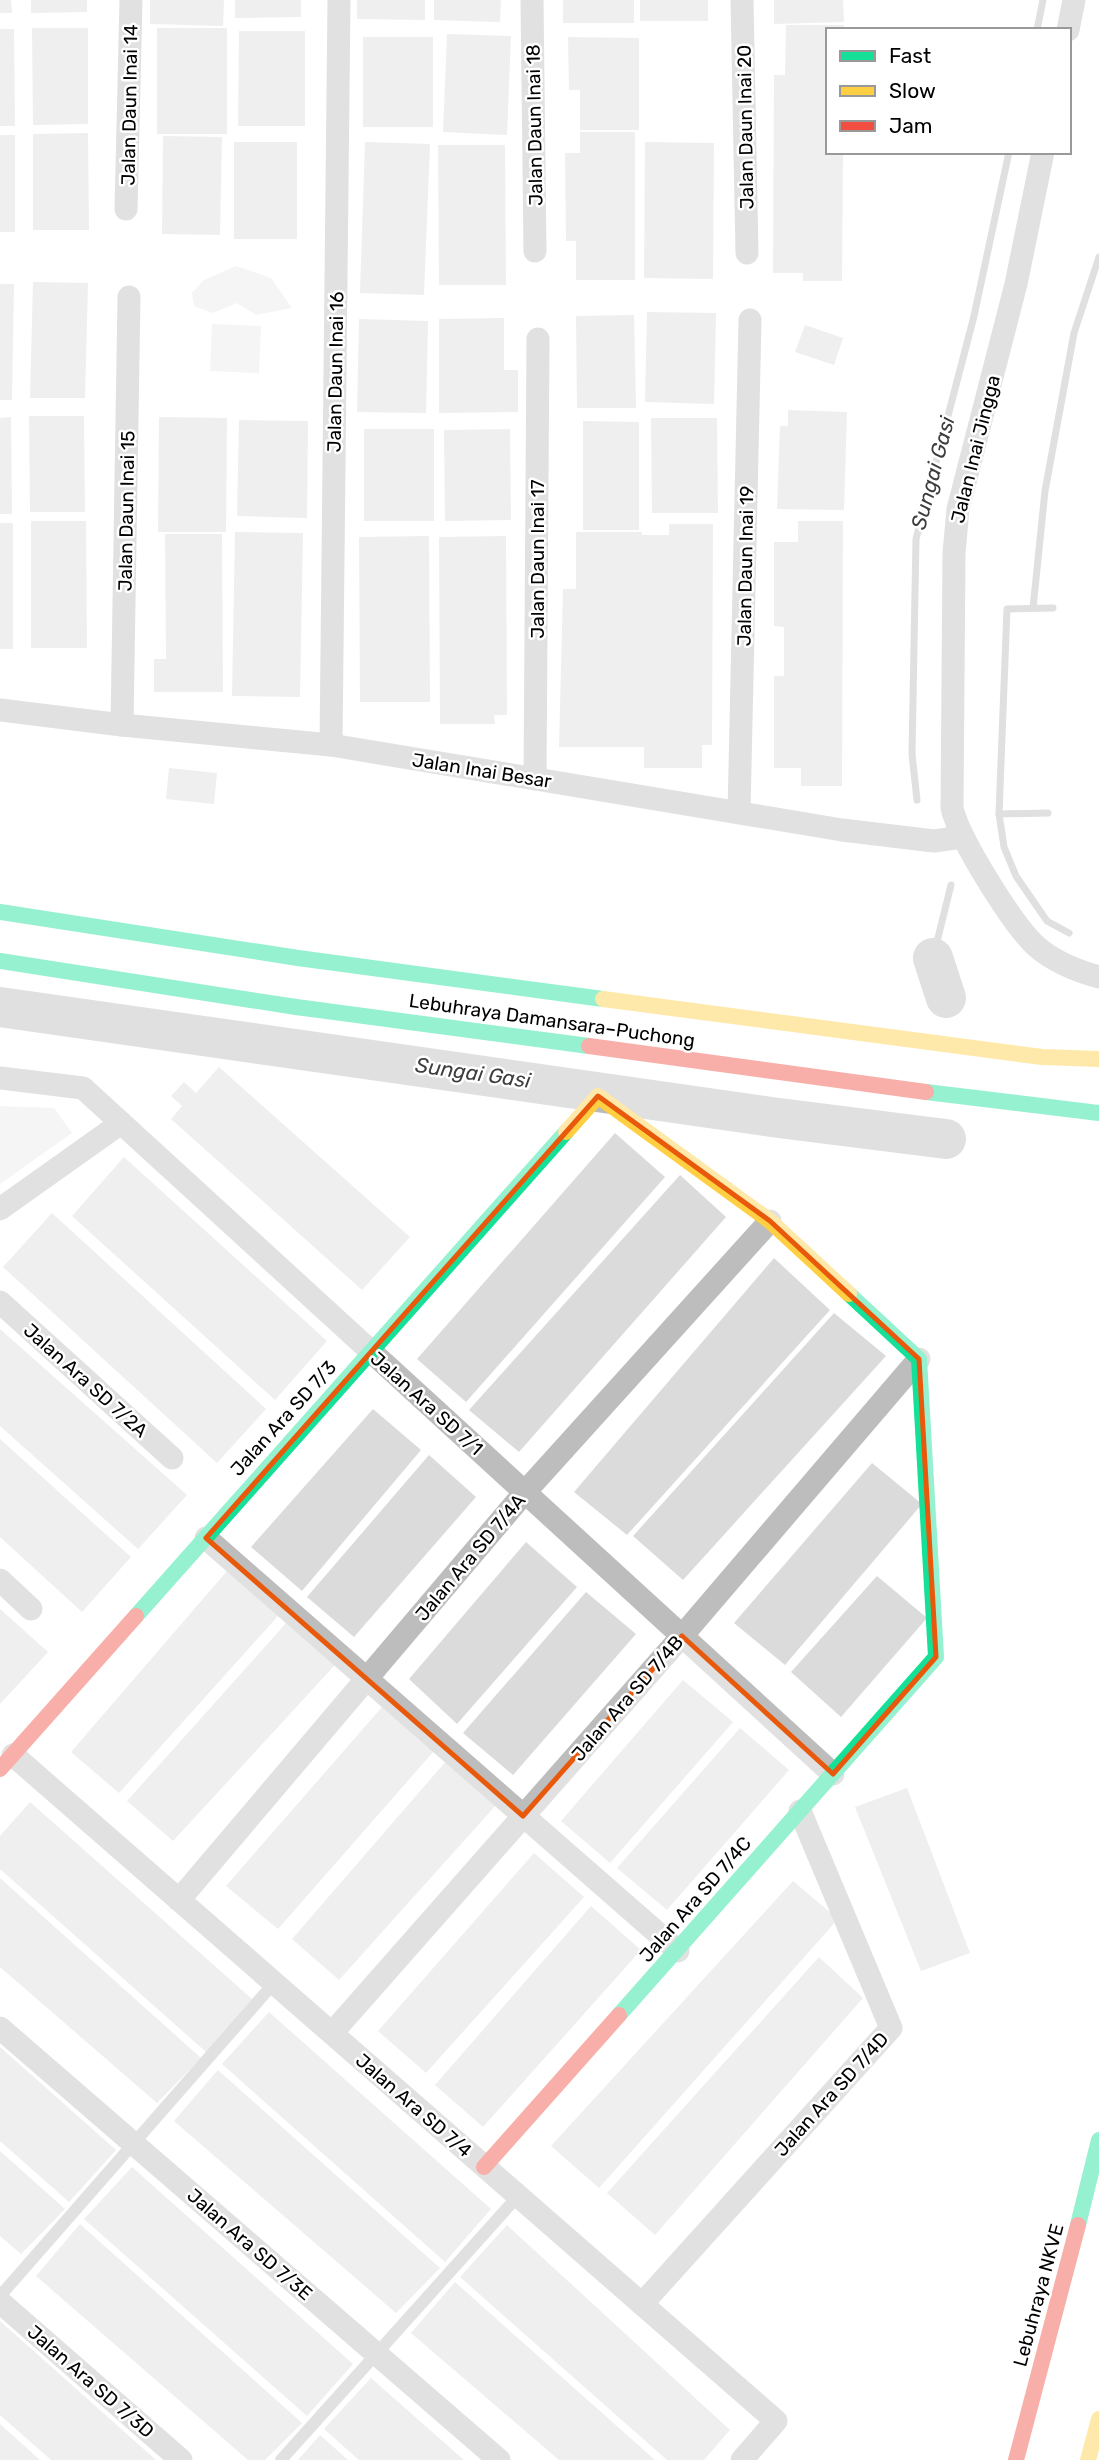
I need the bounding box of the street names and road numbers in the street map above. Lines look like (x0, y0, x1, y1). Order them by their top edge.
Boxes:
street label: Jalan Daun Inai 14 (117, 24, 142, 186)
street label: Jalan Daun Inai 18 (522, 44, 547, 206)
street label: Jalan Daun Inai 20 (733, 45, 758, 209)
street label: Jalan Daun Inai 16 (323, 291, 348, 453)
street label: Jalan Inai Jingga (946, 373, 1005, 525)
street label: Jalan Daun Inai 15 (114, 430, 139, 592)
street label: Jalan Daun Inai 17 (526, 479, 549, 639)
street label: Jalan Daun Inai 19 (733, 485, 758, 647)
street label: Jalan Inai Besar (411, 748, 554, 793)
street label: Lebuhraya Damansara–Puchong (407, 989, 696, 1052)
street label: Jalan Ara SD 7/2A (19, 1319, 153, 1442)
street label: Jalan Ara SD 7/1 (366, 1347, 488, 1460)
street label: Jalan Ara SD 7/3 (226, 1356, 341, 1481)
street label: Jalan Ara SD 7/4A (411, 1489, 530, 1626)
street label: Jalan Ara SD 7/4B (567, 1631, 688, 1766)
street label: Jalan Ara SD 7/4C (635, 1832, 756, 1967)
street label: Jalan Ara SD 7/4D (770, 2027, 893, 2161)
street label: Jalan Ara SD 7/4 (351, 2049, 477, 2162)
street label: Jalan Ara SD 7/3E (182, 2184, 317, 2305)
street label: Lebuhraya NKVE (1008, 2221, 1069, 2369)
street label: Jalan Ara SD 7/3D (23, 2320, 159, 2443)

